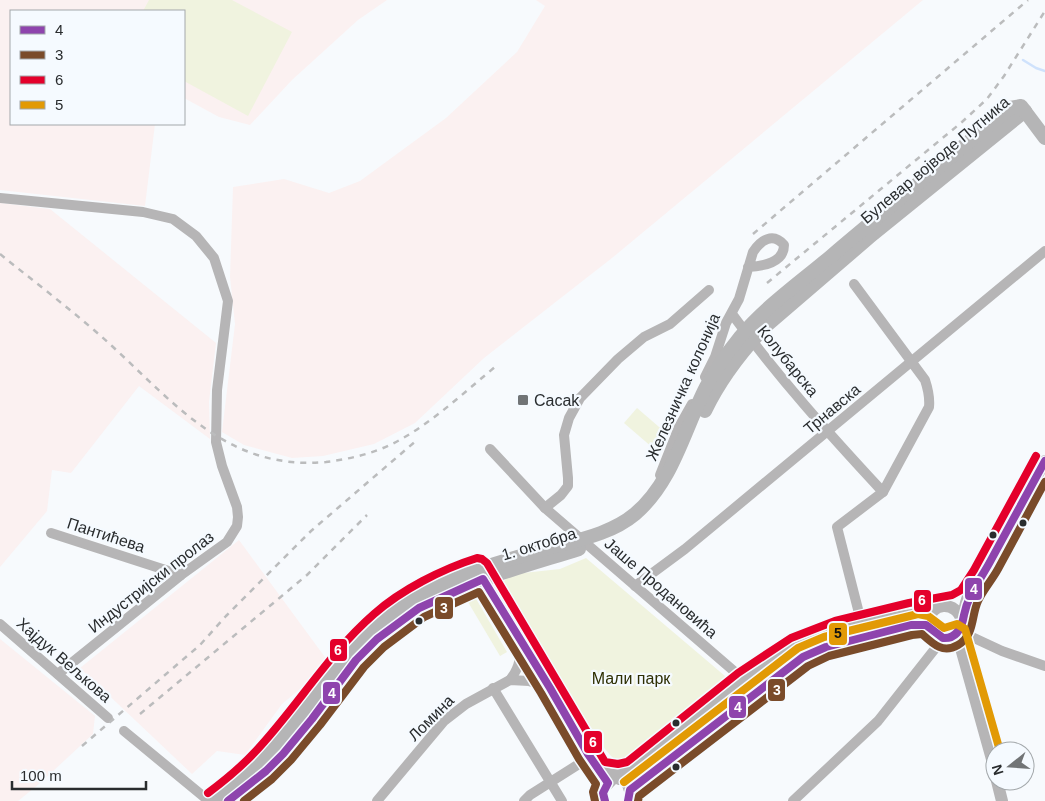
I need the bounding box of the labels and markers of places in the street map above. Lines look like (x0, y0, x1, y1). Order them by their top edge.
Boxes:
place label: Cacak (534, 392, 580, 409)
marker: Cacak (516, 393, 530, 407)
unlabelled marker (1018, 518, 1028, 528)
unlabelled marker (988, 530, 998, 540)
unlabelled marker (414, 616, 424, 626)
unlabelled marker (671, 718, 681, 728)
unlabelled marker (671, 762, 681, 772)

